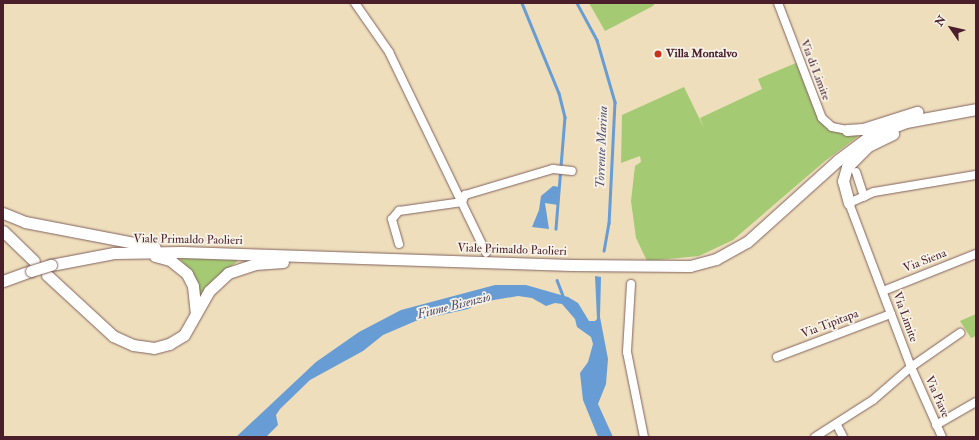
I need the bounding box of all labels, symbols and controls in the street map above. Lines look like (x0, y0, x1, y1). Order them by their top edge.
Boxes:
north arrow (931, 8, 971, 48)
text: N (932, 13, 949, 29)
street label: Via di Limite (797, 38, 833, 102)
place label: Villa Montalvo (666, 47, 737, 61)
marker: Villa Montalvo (653, 49, 663, 59)
water label: Torrente Marina (593, 106, 611, 188)
street label: Viale Primaldo Paolieri (133, 232, 243, 248)
street label: Viale Primaldo Paolieri (457, 241, 567, 259)
street label: Via Siena (901, 246, 949, 276)
water label: Fiume Bisenzio (416, 289, 492, 323)
street label: Via Limite (889, 290, 921, 344)
street label: Via Tipitapa (799, 307, 861, 341)
street label: Via Piave (921, 374, 953, 420)

